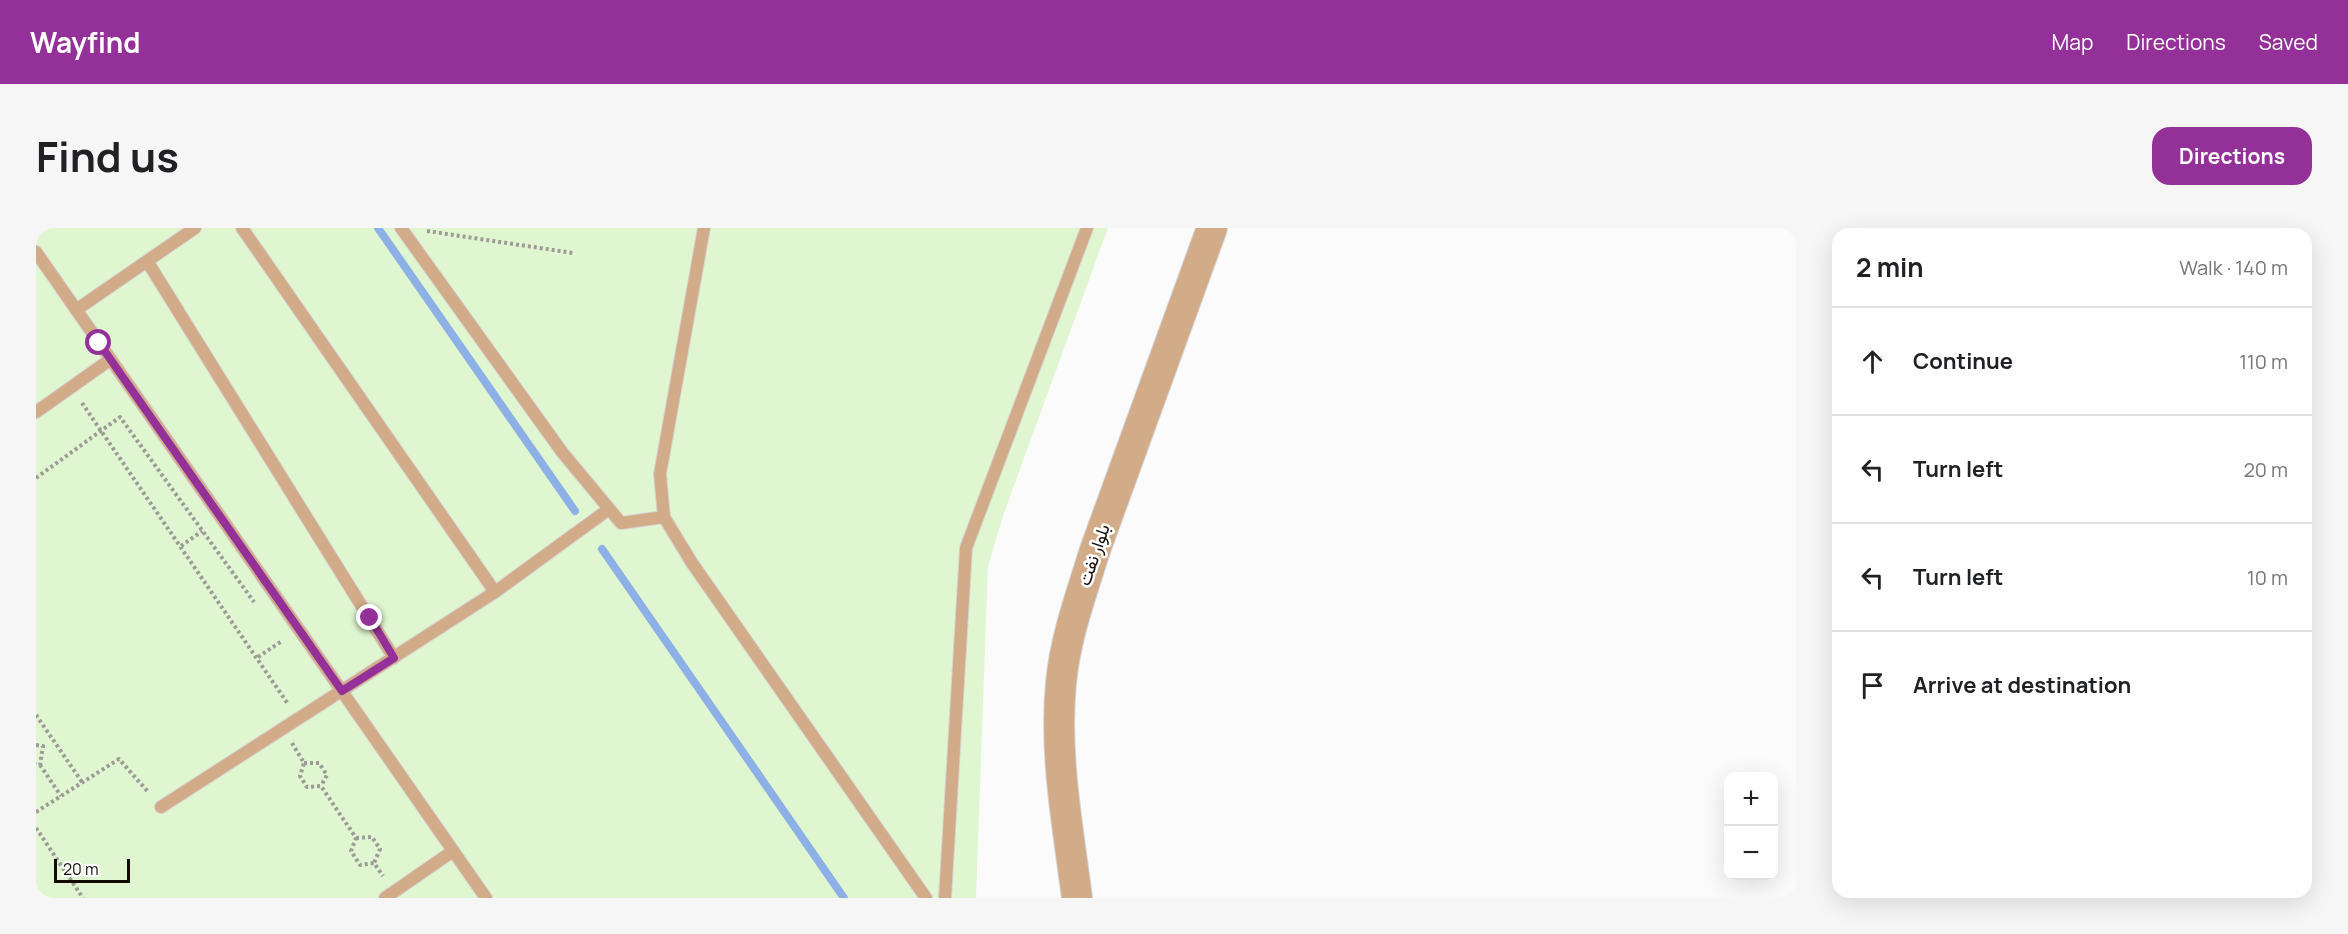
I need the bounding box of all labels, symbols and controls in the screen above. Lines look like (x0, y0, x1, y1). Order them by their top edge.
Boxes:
text: Wayfind (30, 23, 140, 61)
text: Map (2052, 28, 2093, 56)
text: Directions (2126, 28, 2226, 56)
text: Saved (2259, 28, 2318, 56)
text: Find us (36, 127, 179, 185)
button: Directions (2152, 127, 2312, 185)
text: 2 min (1856, 249, 1924, 285)
text: Walk · 140 m (2179, 254, 2288, 281)
route start (85, 329, 111, 355)
icon: ahead (1856, 345, 1889, 378)
text: Continue (1913, 346, 2013, 376)
text: 110 m (2239, 348, 2288, 375)
icon: left (1856, 453, 1889, 486)
text: Turn left (1913, 454, 2003, 484)
text: 20 m (2243, 456, 2288, 483)
street label: بلوار نفت (1071, 521, 1115, 589)
icon: left (1856, 561, 1889, 594)
text: Turn left (1913, 562, 2003, 592)
text: 10 m (2247, 564, 2288, 591)
route end (356, 604, 382, 630)
icon: arrive (1856, 669, 1889, 702)
text: Arrive at destination (1913, 670, 2131, 700)
map controls (1724, 772, 1778, 880)
button: + (1724, 772, 1778, 826)
button: − (1724, 826, 1778, 880)
scale bar (54, 856, 130, 884)
text: 20 m (63, 858, 99, 880)

